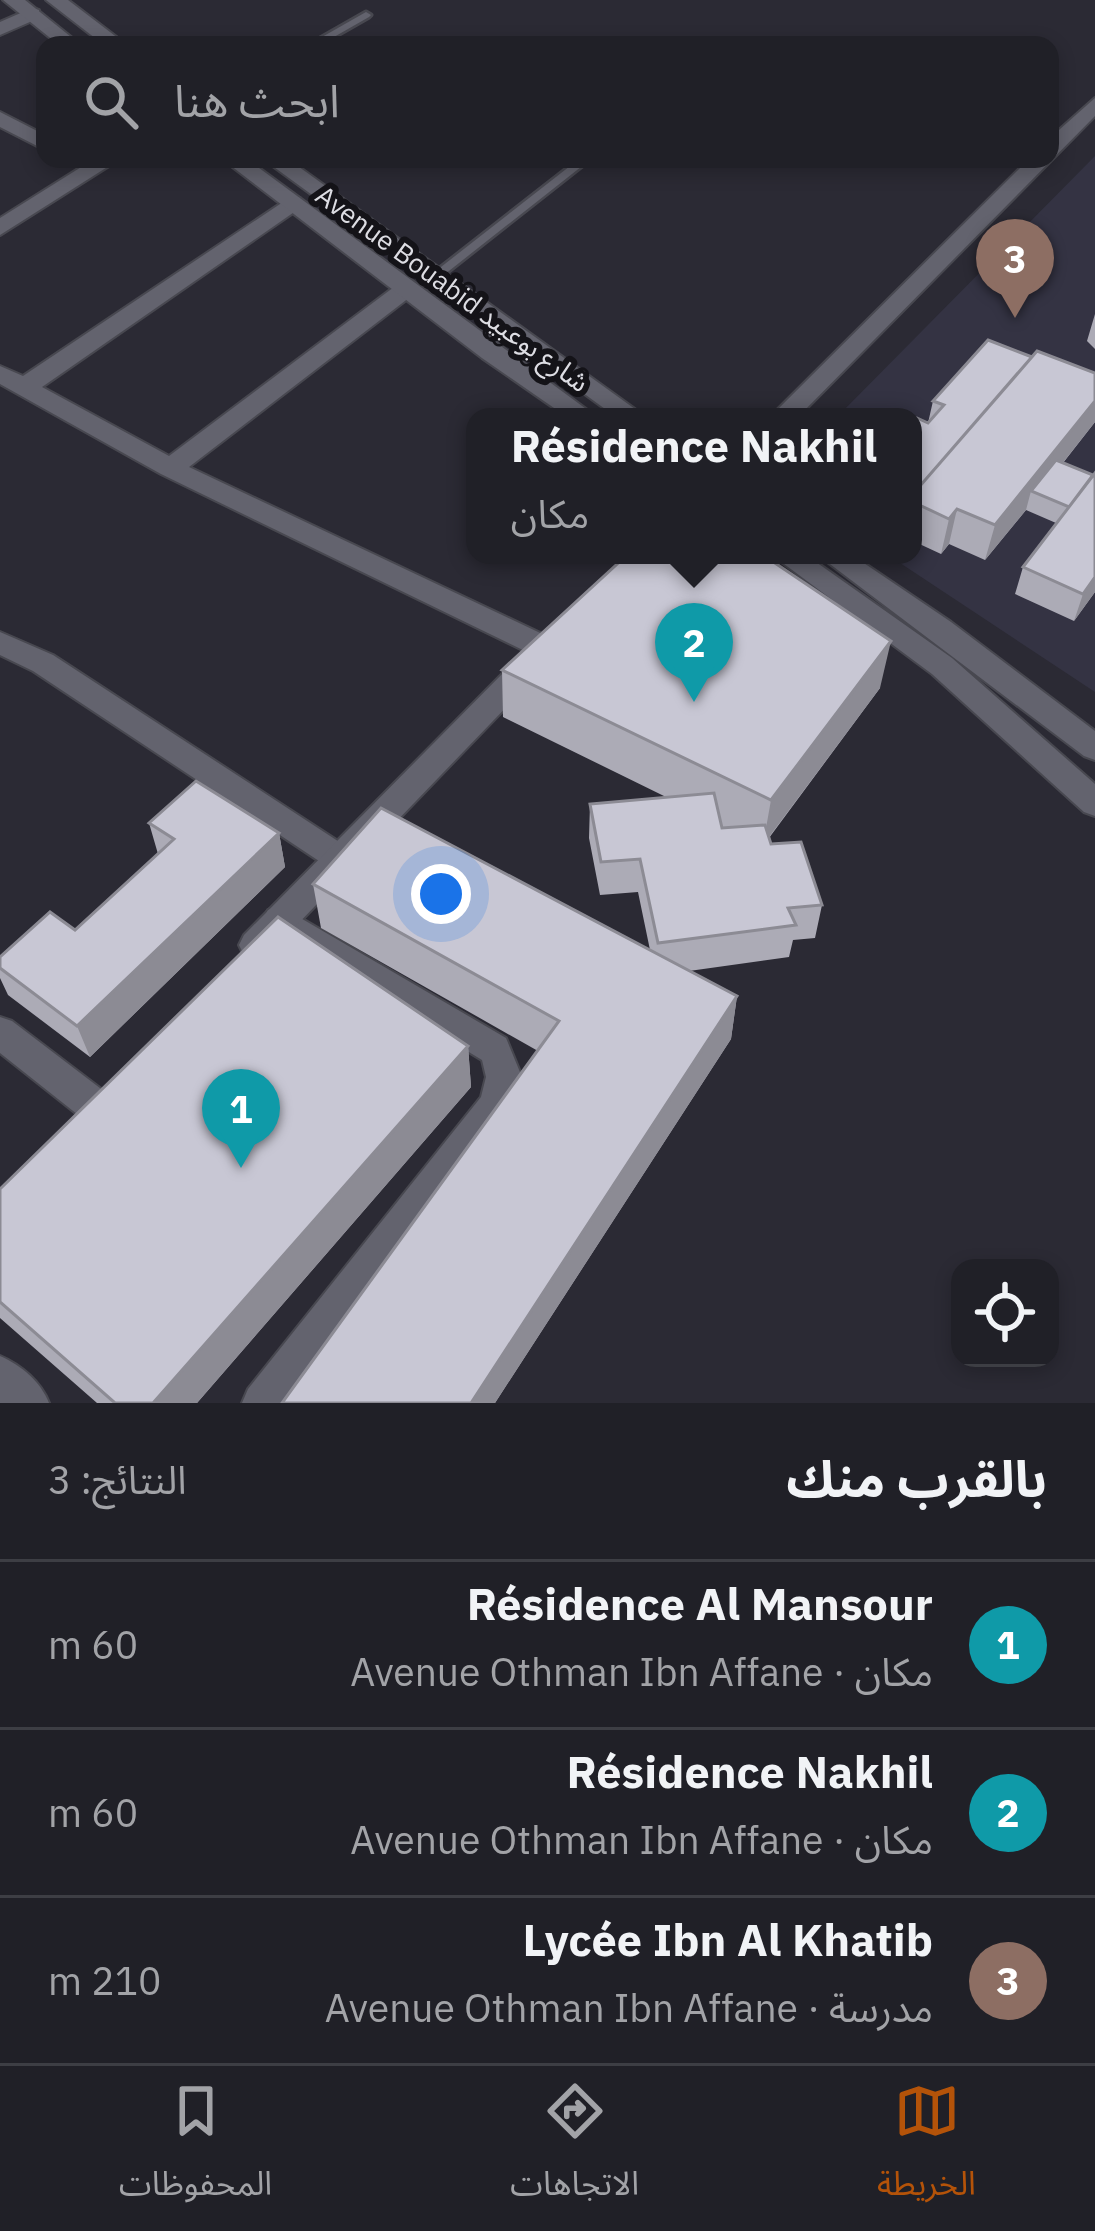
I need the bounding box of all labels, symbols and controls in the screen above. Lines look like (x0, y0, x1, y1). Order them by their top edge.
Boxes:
search box (36, 36, 1059, 168)
icon: search (78, 69, 144, 135)
text: ابحث هنا (174, 71, 340, 129)
street label: Avenue Bouabid شارع بوعبيد (307, 177, 597, 402)
pin: 3 (976, 219, 1054, 318)
popup (466, 408, 922, 564)
text: Résidence Nakhil (511, 416, 877, 474)
text: مكان (511, 488, 589, 539)
pin: 2 (655, 603, 733, 702)
your location (411, 864, 471, 924)
pin: 1 (202, 1069, 280, 1168)
map controls (951, 1259, 1059, 1367)
button: locate (951, 1259, 1059, 1367)
text: بالقرب منك (786, 1445, 1047, 1511)
text: النتائج: 3 (48, 1454, 187, 1505)
text: Résidence Al Mansour (467, 1574, 933, 1632)
text: 60 m (48, 1619, 138, 1670)
text: 1 (996, 1619, 1020, 1670)
text: مكان · Avenue Othman Ibn Affane (350, 1646, 933, 1697)
text: Résidence Nakhil (567, 1742, 933, 1800)
text: 60 m (48, 1787, 138, 1838)
text: 2 (996, 1787, 1020, 1838)
text: مكان · Avenue Othman Ibn Affane (350, 1814, 933, 1865)
text: Lycée Ibn Al Khatib (523, 1910, 933, 1968)
text: 210 m (48, 1955, 161, 2006)
text: 3 (996, 1955, 1020, 2006)
text: مدرسة · Avenue Othman Ibn Affane (325, 1982, 933, 2033)
tab: المحفوظات (119, 2078, 272, 2219)
tab: الاتجاهات (510, 2078, 639, 2219)
tab: الخريطة (877, 2078, 976, 2219)

